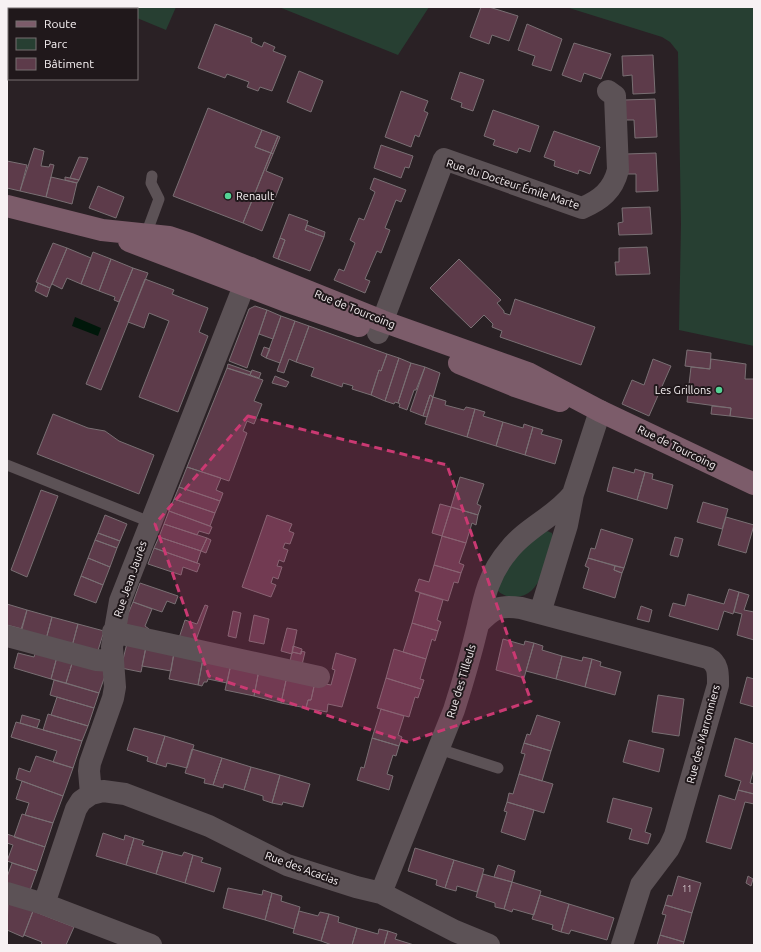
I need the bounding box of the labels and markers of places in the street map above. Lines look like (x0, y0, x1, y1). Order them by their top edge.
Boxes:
place label: Renault (236, 190, 275, 202)
marker: Renault (223, 191, 233, 201)
place label: Les Grillons (655, 384, 711, 396)
marker: Les Grillons (714, 385, 724, 395)

